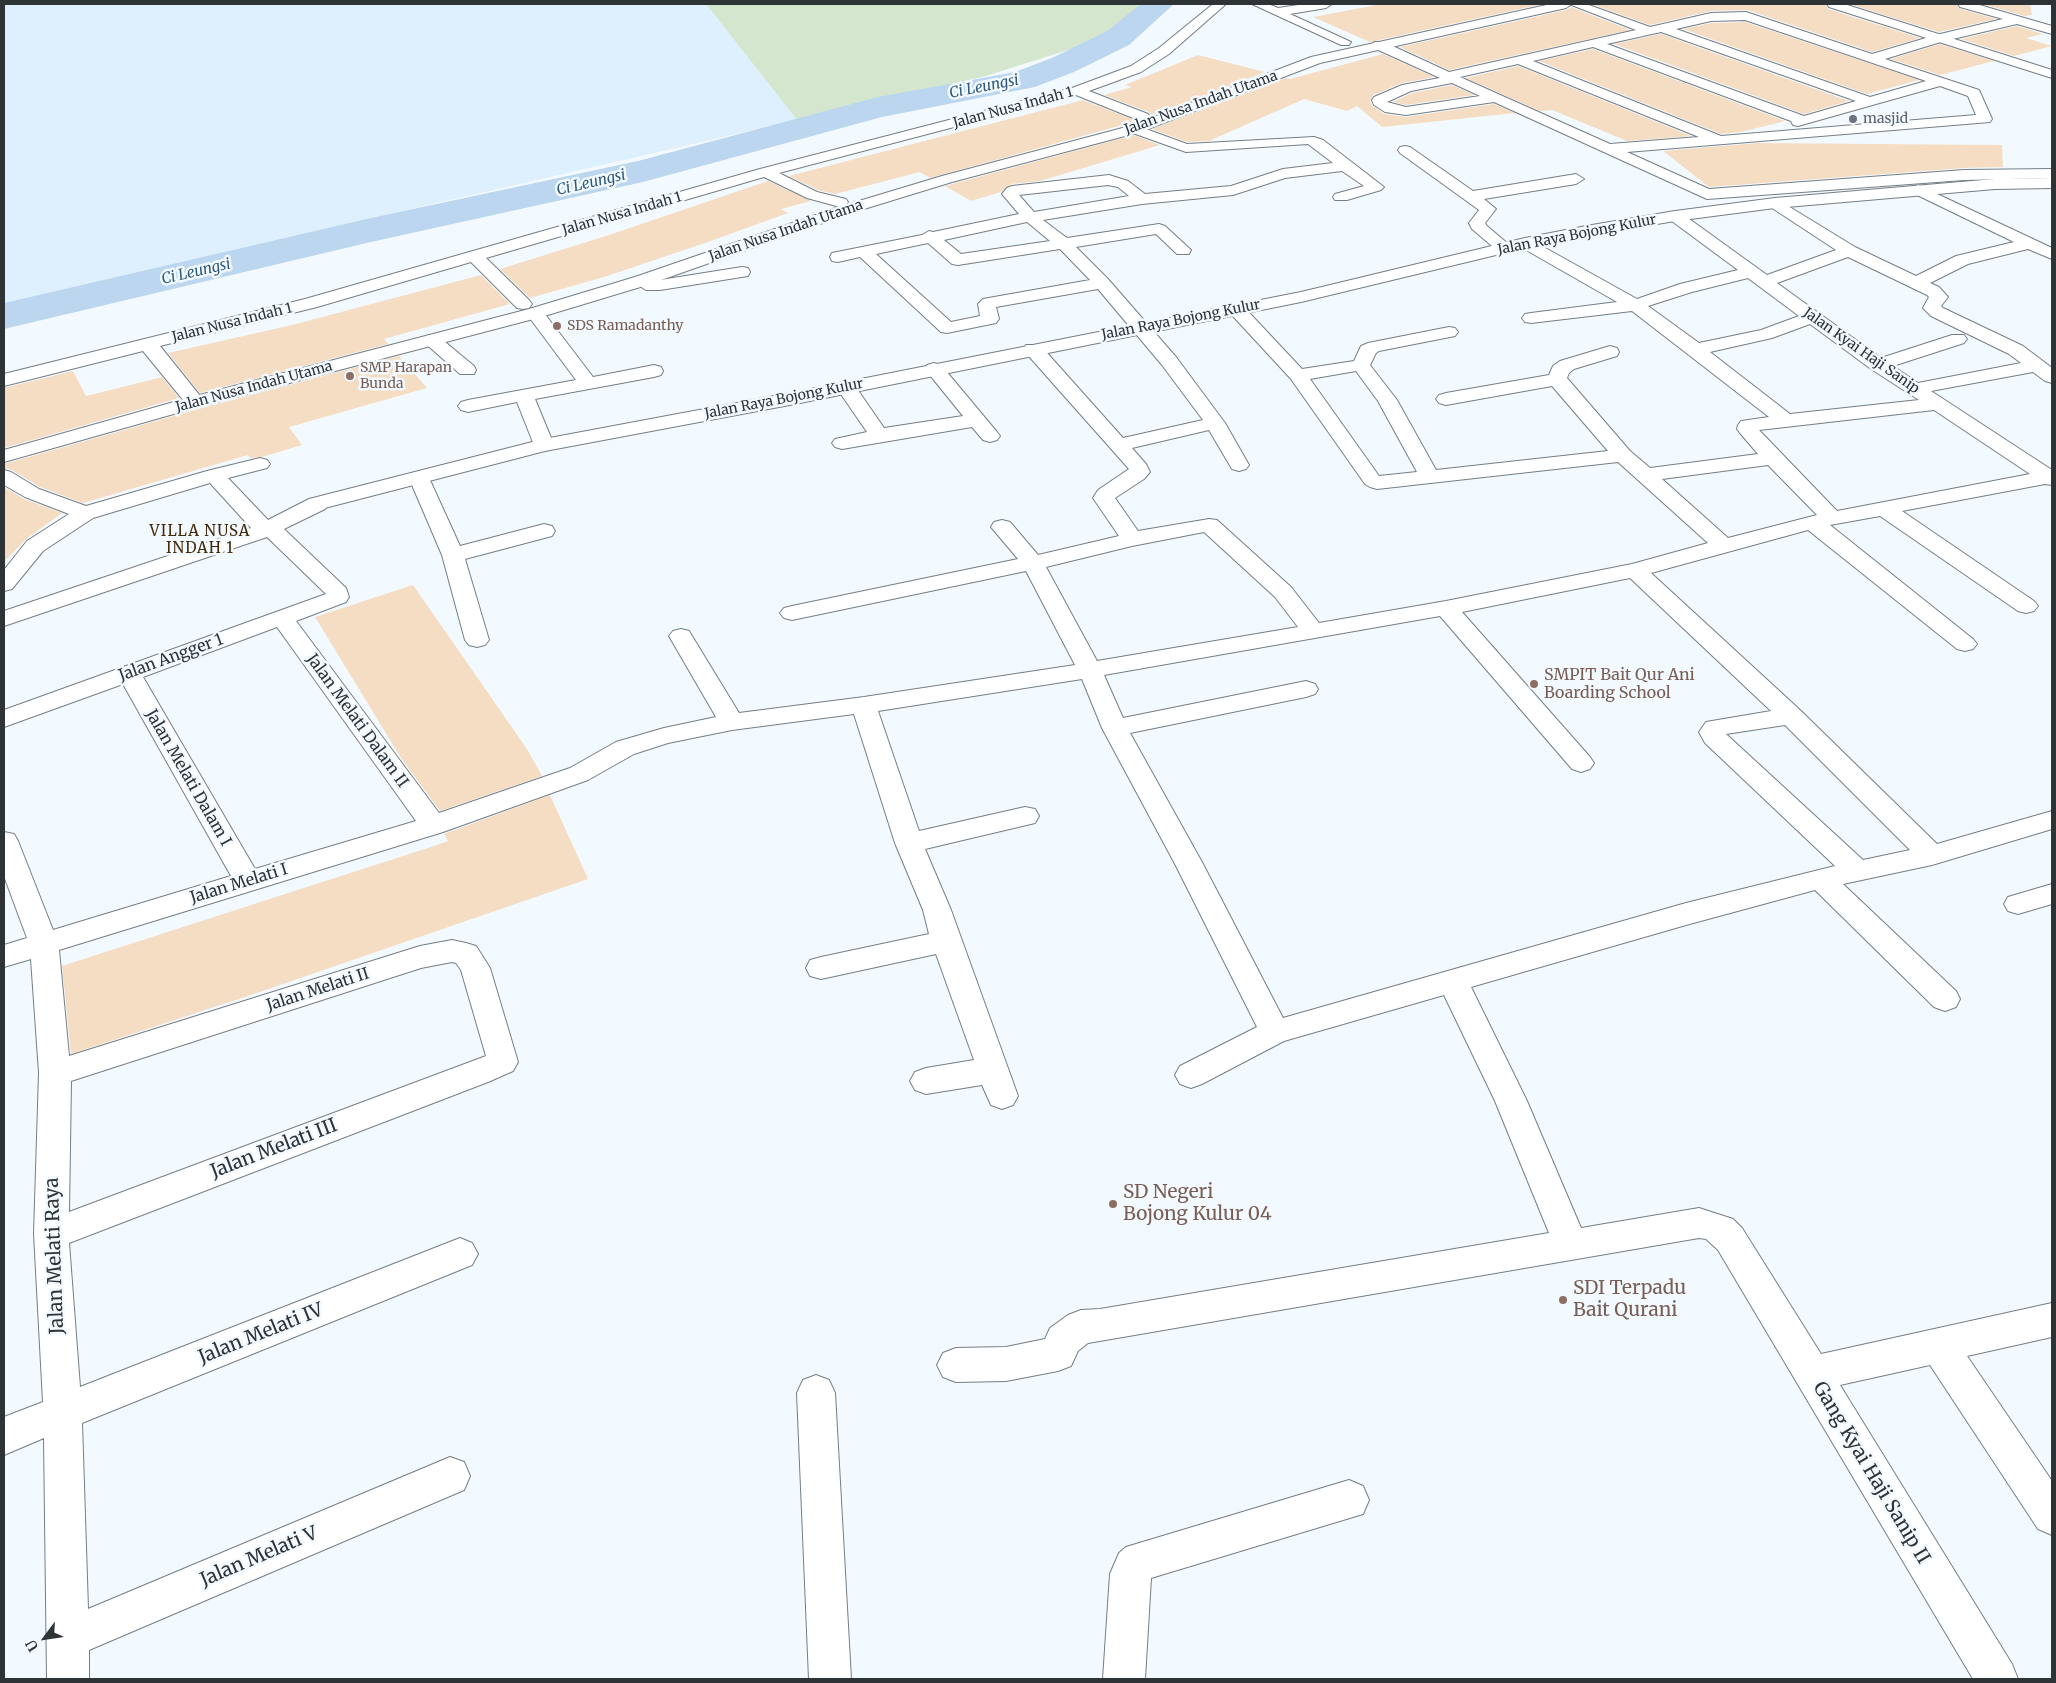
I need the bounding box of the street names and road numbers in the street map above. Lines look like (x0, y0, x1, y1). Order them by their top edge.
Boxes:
street label: Jalan Nusa Indah Utama (1122, 67, 1280, 139)
street label: Jalan Nusa Indah 1 (951, 84, 1075, 132)
street label: Jalan Nusa Indah 1 (560, 189, 684, 239)
street label: Jalan Nusa Indah Utama (707, 197, 865, 265)
street label: Jalan Raya Bojong Kulur (1496, 211, 1658, 259)
street label: Jalan Raya Bojong Kulur (1100, 296, 1262, 344)
street label: Jalan Nusa Indah 1 (170, 300, 294, 346)
street label: Jalan Kyai Haji Sanip (1800, 305, 1922, 397)
street label: Jalan Nusa Indah Utama (174, 358, 334, 416)
street label: Jalan Raya Bojong Kulur (703, 375, 865, 423)
street label: Jalan Angger 1 (116, 630, 226, 686)
street label: Jalan Melati Dalam II (302, 650, 412, 792)
street label: Jalan Melati Dalam I (141, 706, 235, 850)
street label: Jalan Melati I (188, 860, 290, 908)
street label: Jalan Melati II (264, 964, 372, 1016)
street label: Jalan Melati III (207, 1114, 341, 1184)
street label: Jalan Melati Raya (41, 1177, 69, 1335)
street label: Jalan Melati IV (195, 1299, 327, 1369)
street label: Gang Kyai Haji Sanip II (1808, 1378, 1934, 1568)
street label: Jalan Melati V (197, 1522, 321, 1592)

